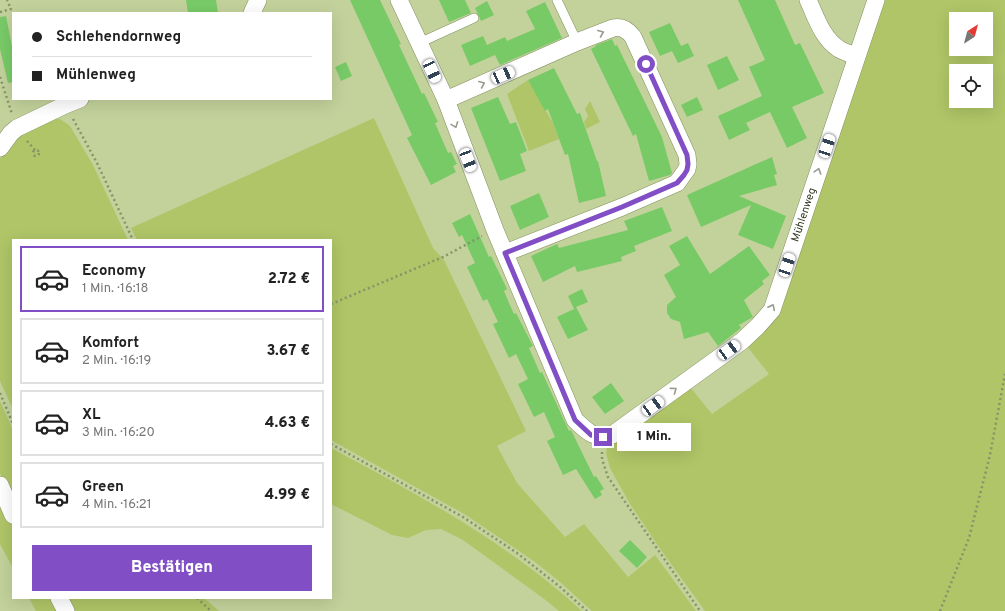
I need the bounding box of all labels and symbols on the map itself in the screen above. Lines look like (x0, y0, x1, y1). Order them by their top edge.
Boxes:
north arrow (949, 12, 993, 56)
one-way arrow (597, 29, 604, 37)
route start (637, 55, 655, 73)
car (421, 58, 443, 84)
car (490, 65, 516, 85)
one-way arrow (477, 81, 485, 89)
one-way arrow (451, 121, 459, 128)
car (817, 133, 837, 159)
car (458, 147, 478, 173)
one-way arrow (814, 168, 822, 175)
street label: Mühlenweg (788, 186, 820, 244)
car (777, 252, 797, 278)
one-way arrow (767, 304, 775, 311)
car (716, 338, 742, 362)
one-way arrow (669, 388, 676, 395)
car (640, 394, 666, 418)
callout: 1 Min. (617, 423, 691, 451)
route end (594, 428, 612, 446)

